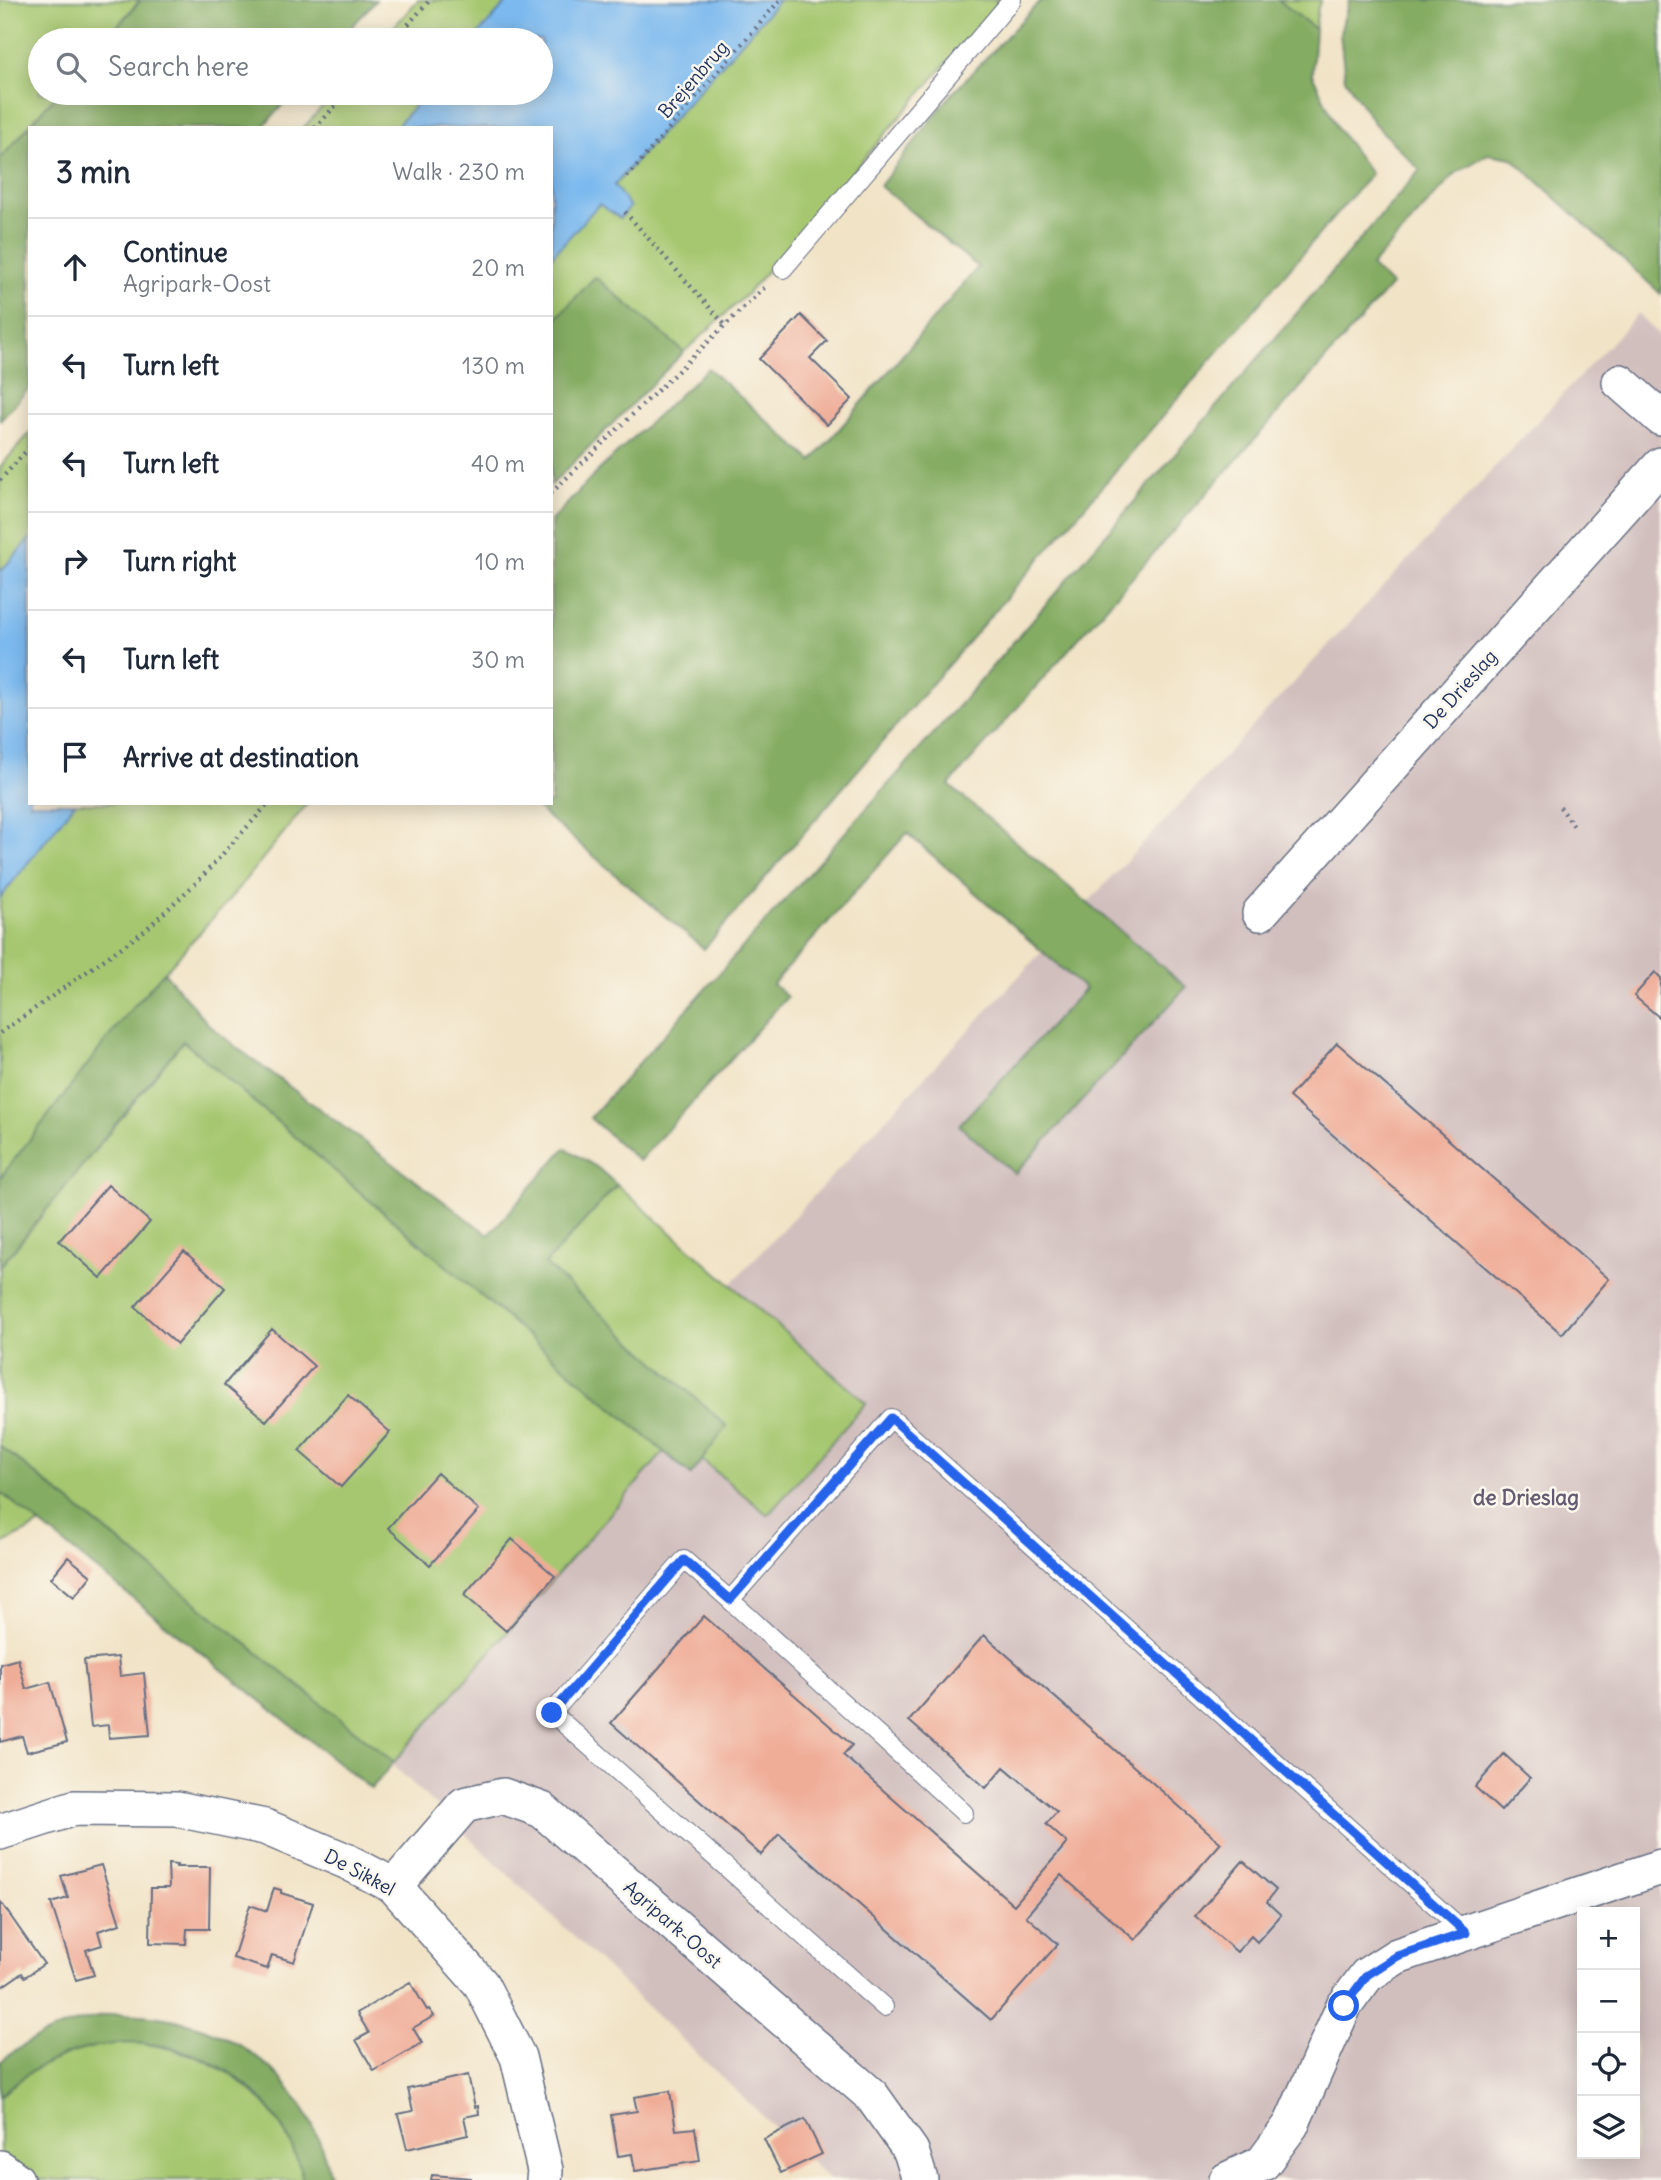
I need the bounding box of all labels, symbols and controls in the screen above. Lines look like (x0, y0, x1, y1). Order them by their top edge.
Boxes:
search box (28, 28, 553, 105)
street label: Brejenbrug (653, 35, 733, 123)
icon: search (52, 48, 90, 86)
text: Search here (108, 50, 249, 83)
text: 3 min (56, 153, 131, 191)
text: Walk · 230 m (392, 157, 525, 186)
text: Continue (123, 236, 228, 269)
icon: ahead (56, 248, 94, 286)
text: 20 m (472, 253, 525, 282)
text: Agripark-Oost (123, 269, 271, 298)
icon: left (56, 346, 94, 384)
text: Turn left (123, 349, 219, 382)
text: 130 m (462, 351, 525, 380)
icon: left (56, 444, 94, 482)
text: Turn left (123, 447, 219, 480)
text: 40 m (471, 449, 525, 478)
icon: right (56, 542, 94, 580)
text: Turn right (123, 545, 236, 578)
text: 10 m (475, 547, 525, 576)
icon: left (56, 640, 94, 678)
text: Turn left (123, 643, 219, 676)
street label: De Drieslag (1418, 644, 1502, 734)
text: 30 m (471, 645, 525, 674)
icon: arrive (56, 738, 94, 776)
text: Arrive at destination (123, 741, 359, 774)
district label: de Drieslag (1473, 1484, 1579, 1511)
route end (536, 1697, 567, 1728)
street label: De Sikkel (320, 1843, 400, 1901)
street label: Agripark-Oost (619, 1875, 727, 1973)
map controls (1577, 1907, 1640, 2159)
button: + (1577, 1907, 1640, 1970)
button: − (1577, 1970, 1640, 2033)
route start (1328, 1990, 1359, 2021)
button: locate (1577, 2033, 1640, 2096)
button: layers (1577, 2096, 1640, 2159)

